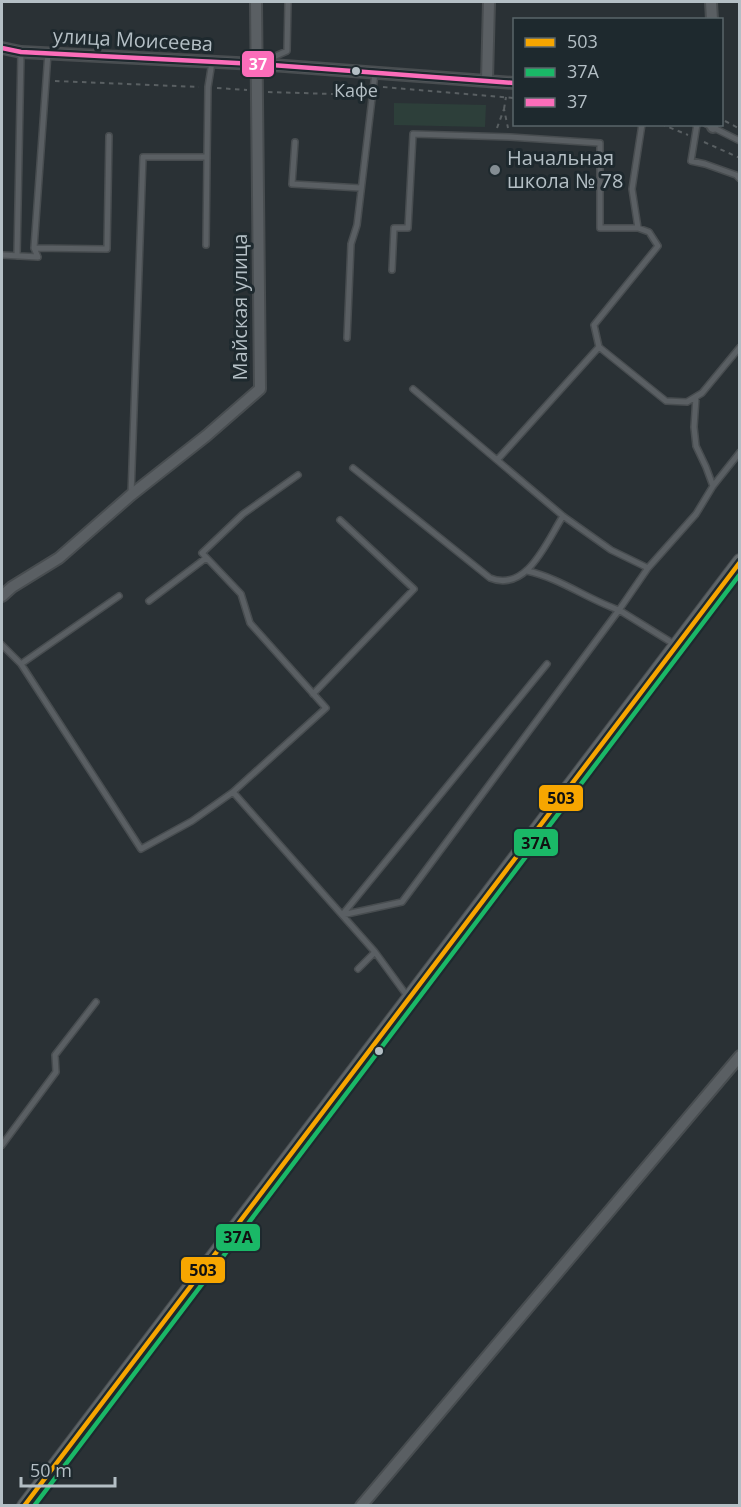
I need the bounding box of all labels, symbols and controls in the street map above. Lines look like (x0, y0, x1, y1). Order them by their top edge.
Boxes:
legend (513, 18, 723, 126)
street label: улица Моисеева (52, 22, 214, 57)
text: 503 (567, 29, 598, 53)
line badge: 37 (241, 50, 275, 78)
text: 37 (249, 53, 267, 75)
text: 37А (567, 59, 600, 83)
marker: Кафе (350, 65, 362, 77)
place label: Кафе (334, 78, 378, 102)
text: 37 (567, 89, 588, 113)
place label: Начальная школа № 78 (507, 144, 623, 194)
marker: Начальная школа № 78 (488, 163, 502, 177)
street label: Майская улица (226, 234, 253, 380)
line badge: 503 (538, 784, 584, 812)
text: 503 (547, 787, 575, 809)
line badge: 37А (513, 828, 559, 857)
text: 37А (521, 832, 552, 854)
unlabelled marker (373, 1045, 385, 1057)
line badge: 37А (215, 1223, 261, 1252)
text: 37А (223, 1226, 254, 1248)
line badge: 503 (180, 1256, 226, 1284)
text: 503 (189, 1259, 217, 1281)
scale bar (21, 1450, 116, 1488)
text: 50 m (30, 1458, 72, 1482)

